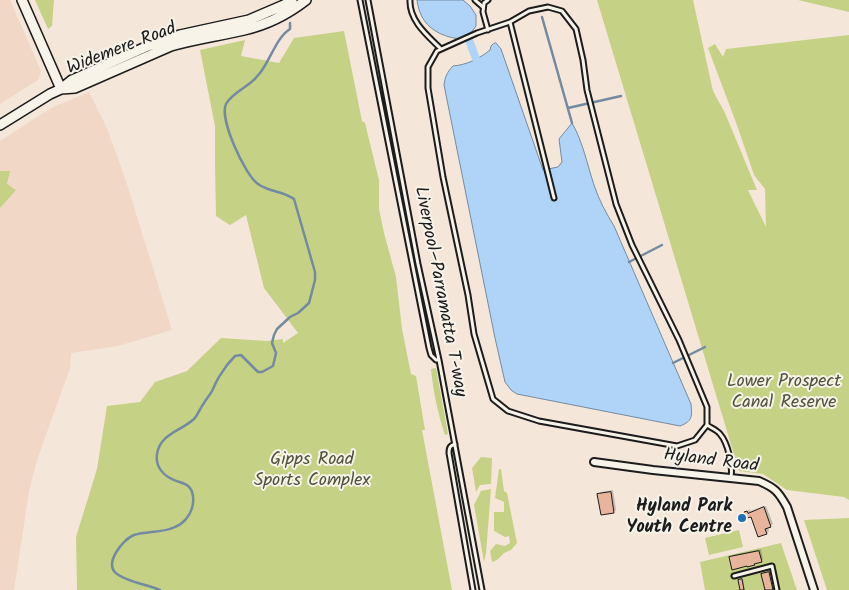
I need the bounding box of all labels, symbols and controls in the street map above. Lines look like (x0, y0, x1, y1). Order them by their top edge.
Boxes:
street label: Widemere Road (64, 19, 180, 81)
street label: Liverpool–Parramatta T-way (408, 185, 470, 399)
park label: Lower Prospect Canal Reserve (727, 372, 841, 414)
street label: Hyland Road (662, 445, 760, 479)
park label: Gipps Road Sports Complex (254, 450, 370, 492)
place label: Hyland Park Youth Centre (626, 497, 732, 540)
marker: Hyland Park Youth Centre (736, 512, 748, 524)

